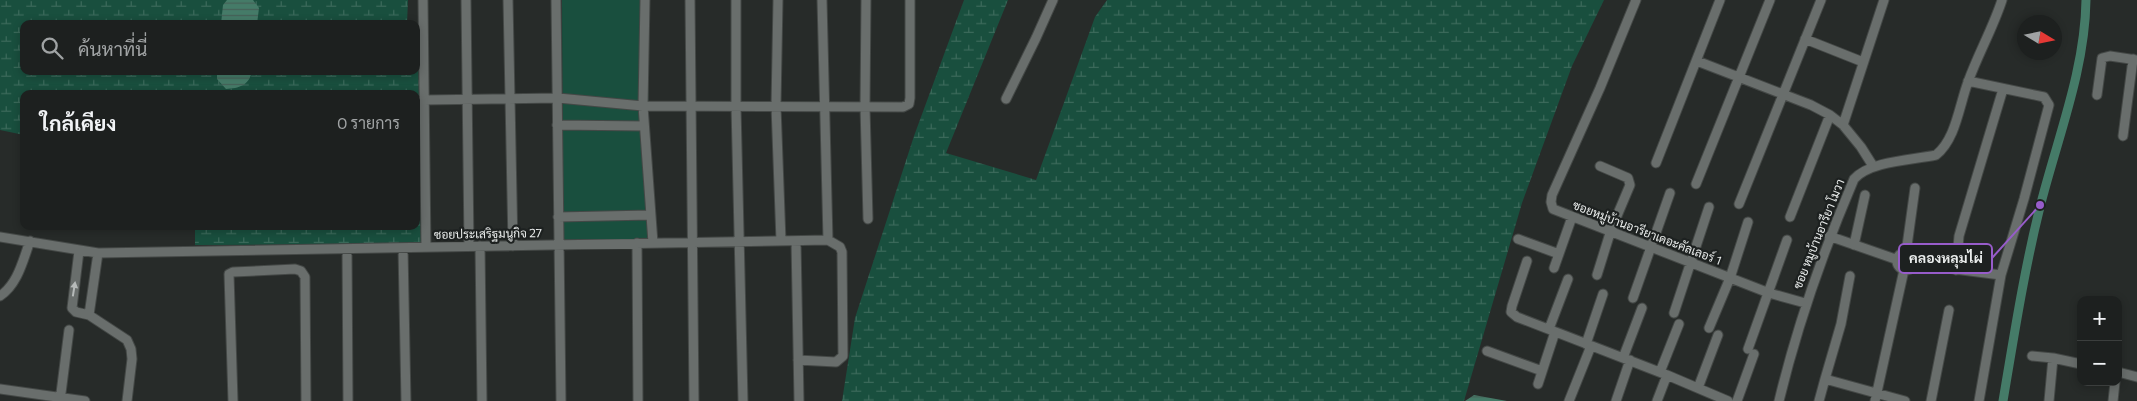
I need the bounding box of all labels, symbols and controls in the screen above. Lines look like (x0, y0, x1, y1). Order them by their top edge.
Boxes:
north arrow (2017, 15, 2062, 60)
search box (20, 20, 420, 75)
icon: search (38, 34, 66, 62)
text: ค้นหาที่นี่ (78, 37, 147, 60)
text: ใกล้เคียง (40, 110, 116, 135)
text: 0 รายการ (337, 113, 400, 132)
street label: ซอย หมูบ้านอารียา โมวา (1790, 177, 1848, 291)
street label: ซอยหมู่บ้านอารียาเดอะคัลเลอร์ 1 (1570, 197, 1724, 269)
street label: ซอยประเสริฐมนูกิจ 27 (434, 225, 542, 243)
callout: คลองหลุมไผ่ (1899, 244, 1992, 273)
text: คลองหลุมไผ่ (1909, 249, 1983, 269)
one-way arrow (70, 280, 78, 296)
map controls (2077, 296, 2122, 386)
button: + (2077, 296, 2122, 341)
button: − (2077, 341, 2122, 386)

